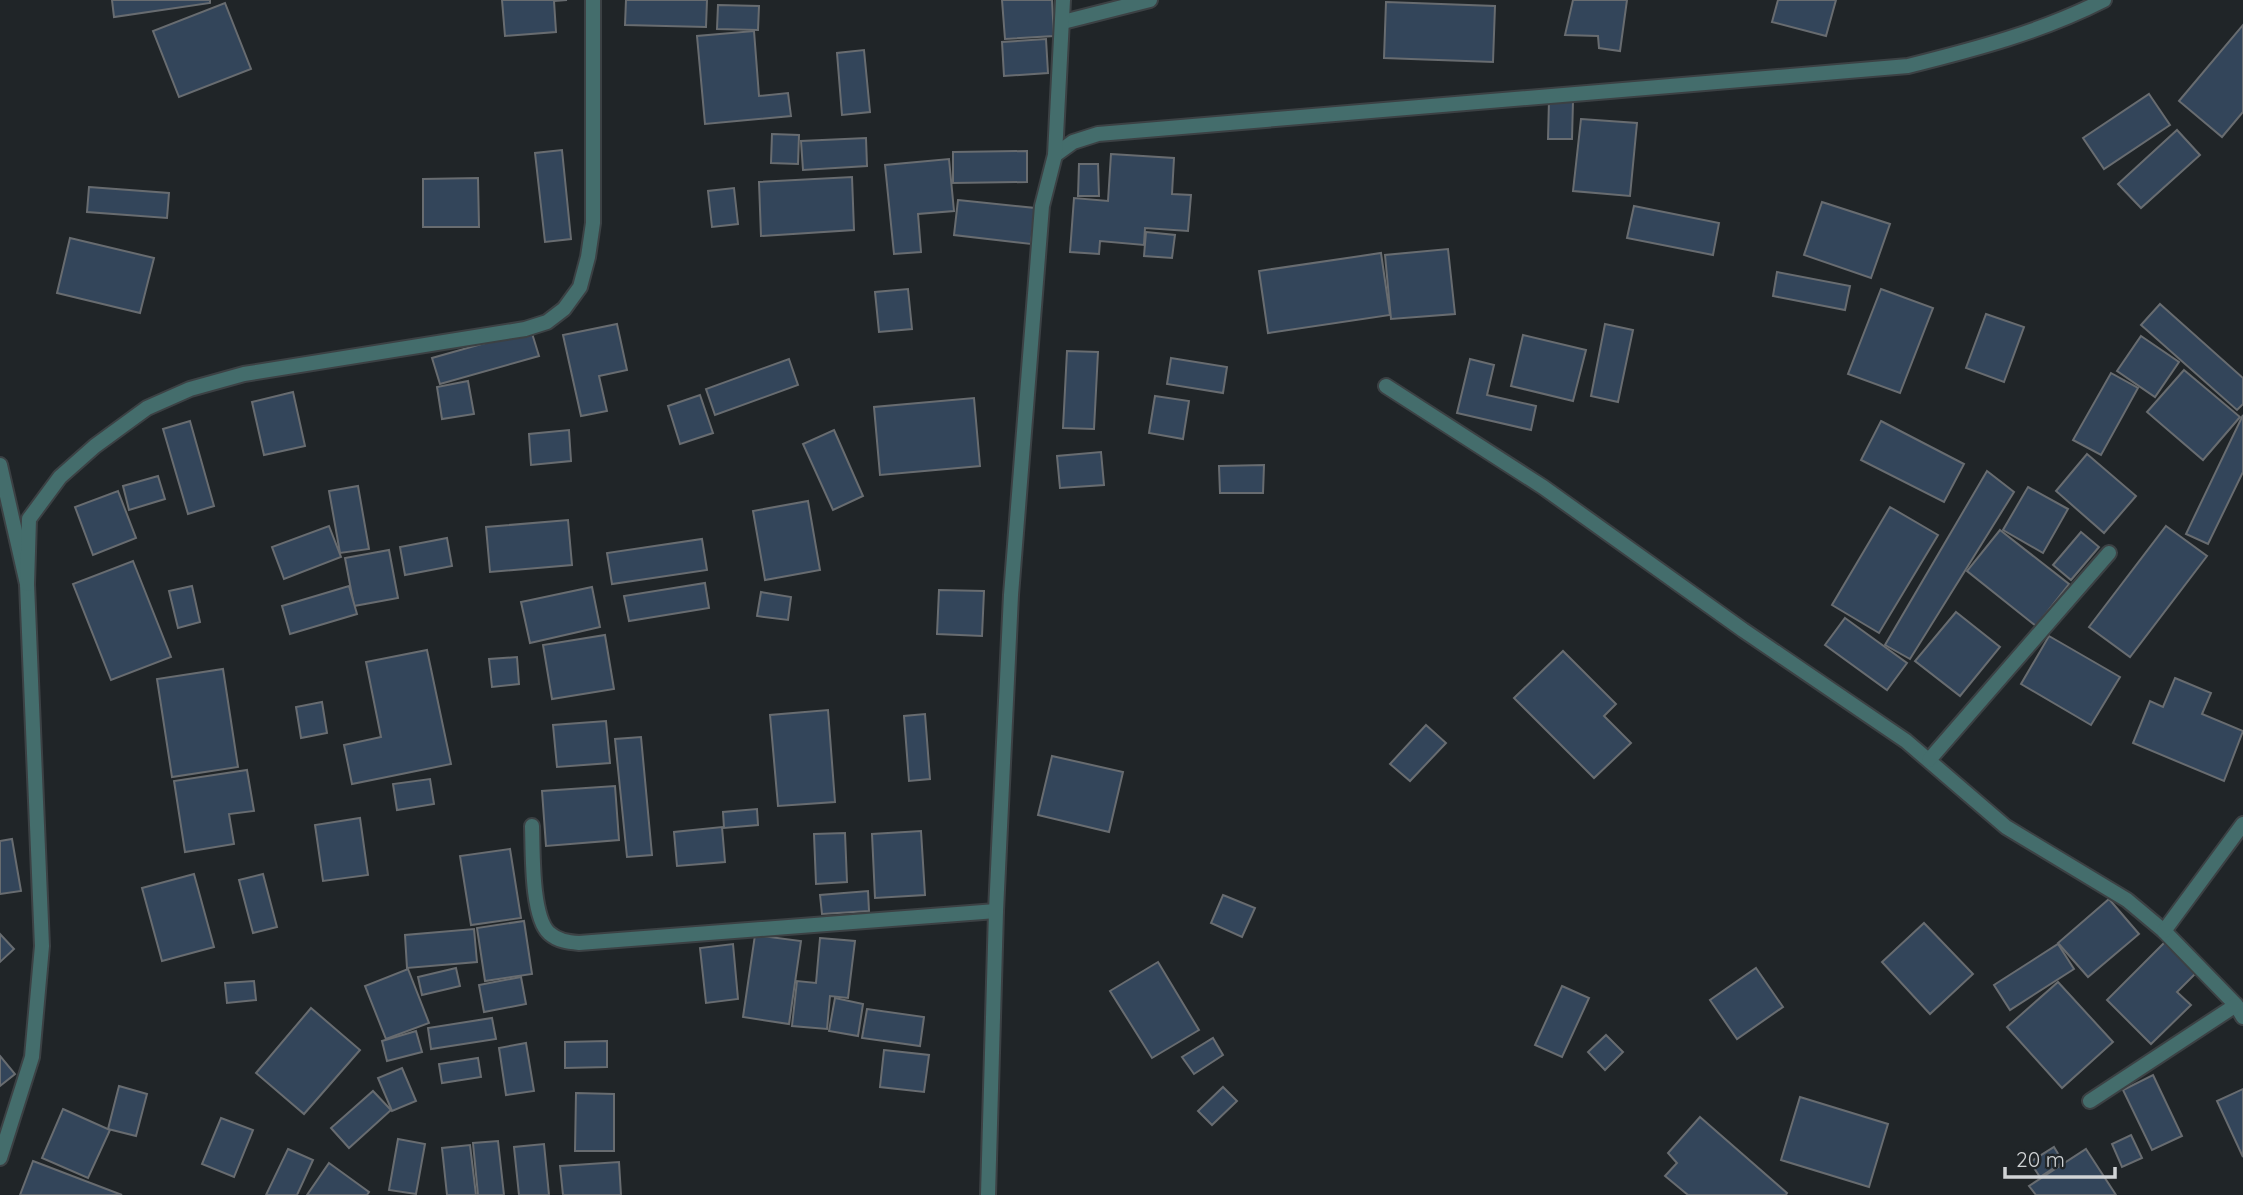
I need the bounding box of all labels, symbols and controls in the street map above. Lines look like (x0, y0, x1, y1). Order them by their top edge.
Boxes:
scale bar (2005, 1136, 2115, 1180)
text: 20 m (2016, 1146, 2065, 1172)

